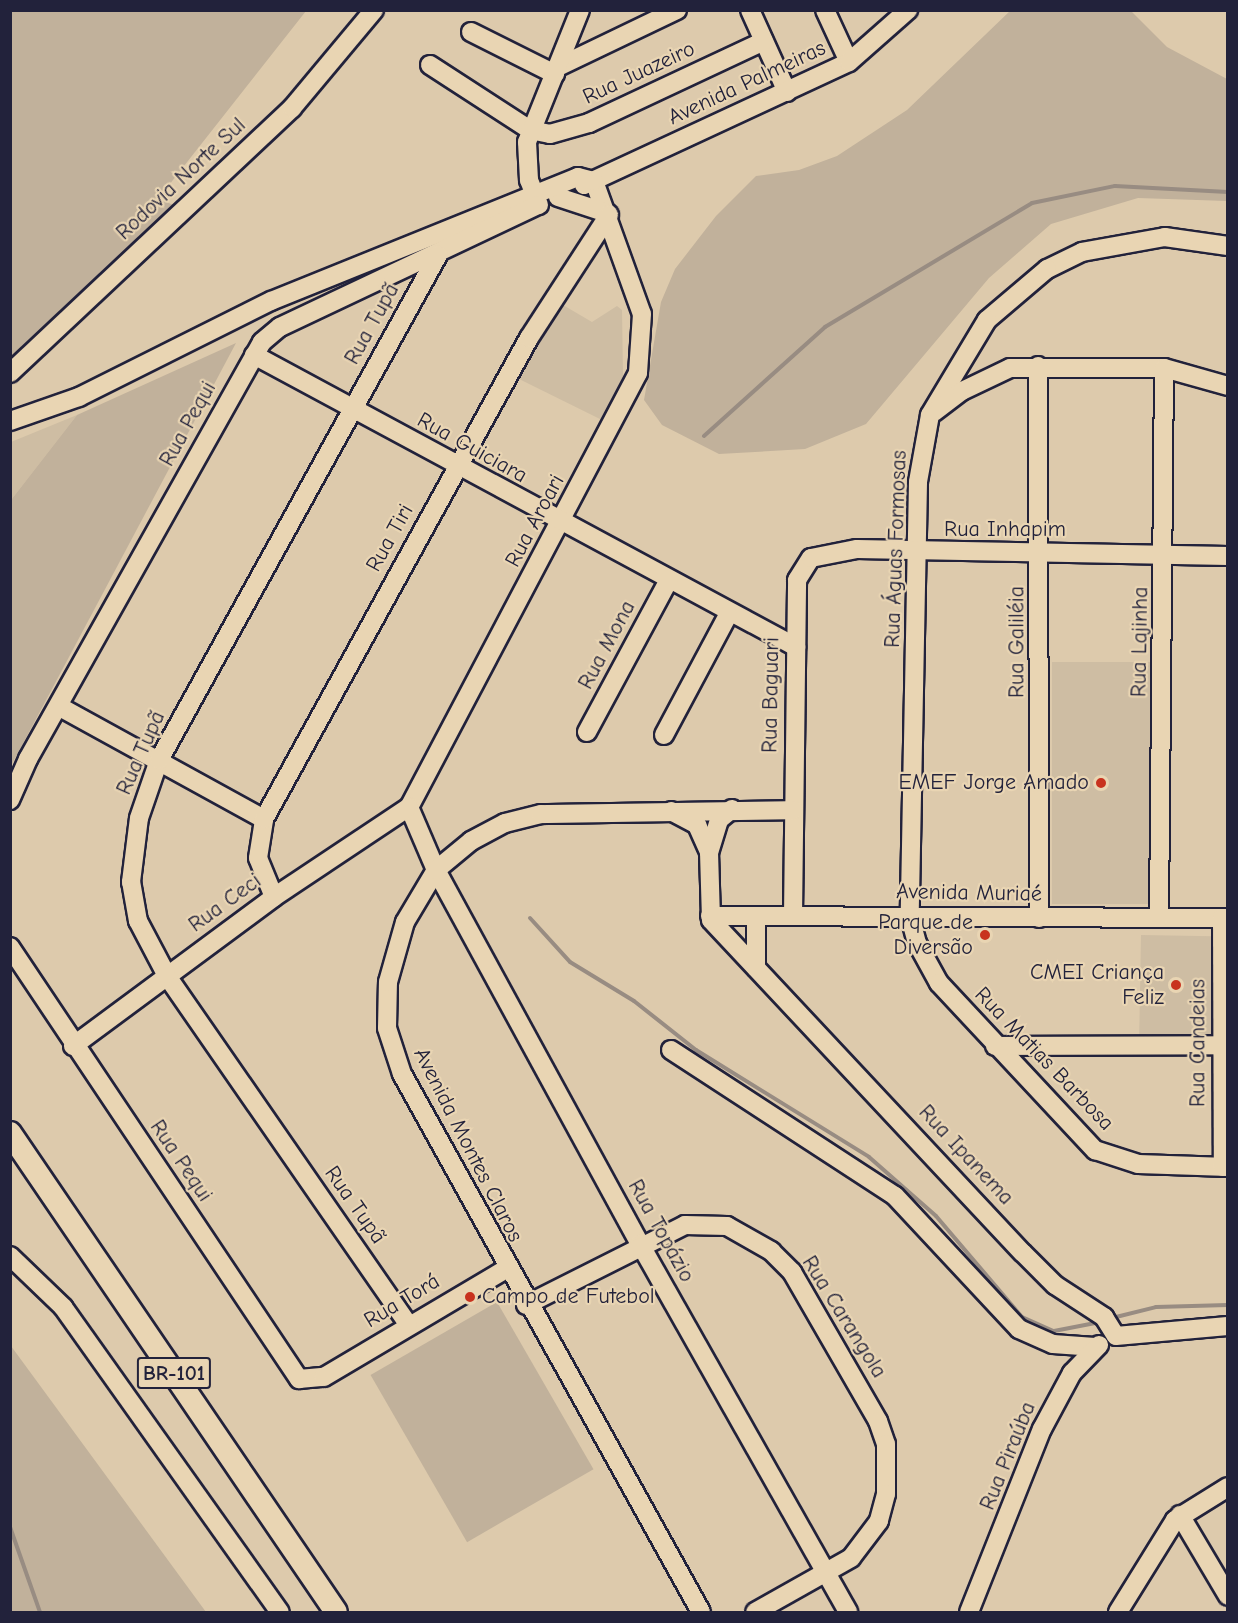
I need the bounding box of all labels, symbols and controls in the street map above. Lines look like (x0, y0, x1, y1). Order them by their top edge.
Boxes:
street label: Avenida Palmeiras (664, 35, 830, 131)
street label: Rua Juazeiro (579, 36, 699, 110)
street label: Rodovia Norte Sul (111, 112, 251, 246)
street label: Rua Tupã (339, 279, 405, 369)
street label: Rua Pequi (154, 377, 222, 471)
street label: Rua Guiciara (412, 407, 532, 489)
street label: Rua Águas Formosas (879, 450, 913, 648)
street label: Rua Aroari (500, 470, 570, 572)
street label: Rua Tiri (361, 500, 419, 576)
street label: Rua Inhapim (944, 517, 1066, 543)
street label: Rua Galiléia (1004, 586, 1030, 698)
street label: Rua Lajinha (1126, 587, 1154, 697)
street label: Rua Mona (573, 596, 641, 694)
street label: Rua Baguari (757, 637, 785, 753)
street label: Rua Tupã (111, 707, 171, 799)
place label: EMEF Jorge Amado (899, 770, 1089, 796)
marker: EMEF Jorge Amado (1094, 776, 1108, 790)
street label: Rua Ceci (184, 868, 266, 938)
street label: Avenida Muriaé (896, 879, 1042, 907)
place label: Parque de Diversão (878, 909, 973, 960)
marker: Parque de Diversão (978, 928, 992, 942)
place label: CMEI Criança Feliz (1030, 959, 1164, 1010)
marker: CMEI Criança Feliz (1169, 978, 1183, 992)
street label: Rua Candeias (1185, 979, 1211, 1107)
street label: Rua Matias Barbosa (969, 982, 1119, 1136)
street label: Avenida Montes Claros (408, 1044, 528, 1246)
street label: Rua Ipanema (913, 1099, 1019, 1211)
street label: Rua Pequi (144, 1115, 218, 1207)
street label: Rua Tupã (319, 1161, 391, 1249)
street label: Rua Topázio (622, 1175, 700, 1287)
street label: Rua Carangola (796, 1251, 892, 1383)
street label: Rua Torá (359, 1268, 445, 1334)
place label: Campo de Futebol (482, 1284, 655, 1310)
marker: Campo de Futebol (463, 1290, 477, 1304)
road number: BR-101 (136, 1355, 212, 1391)
street label: Rua Piraúba (974, 1398, 1042, 1514)

